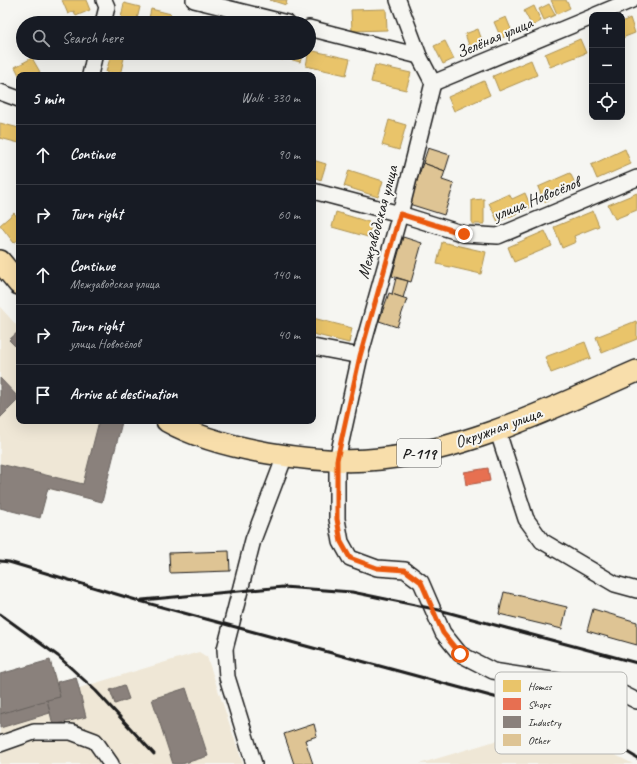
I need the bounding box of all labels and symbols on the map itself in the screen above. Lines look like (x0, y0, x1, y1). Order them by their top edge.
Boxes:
street label: Зелёная улица (453, 12, 537, 63)
street label: Межзаводская улица (352, 162, 404, 281)
street label: улица Новосёлов (489, 170, 586, 226)
route end (455, 225, 473, 243)
street label: Окружная улица (452, 401, 546, 453)
road number: Р-119 (397, 439, 441, 467)
route start (451, 645, 469, 663)
legend (495, 672, 627, 754)
text: Homes (528, 679, 553, 693)
text: Shops (528, 697, 552, 711)
text: Industry (528, 715, 562, 729)
text: Other (528, 733, 551, 747)

